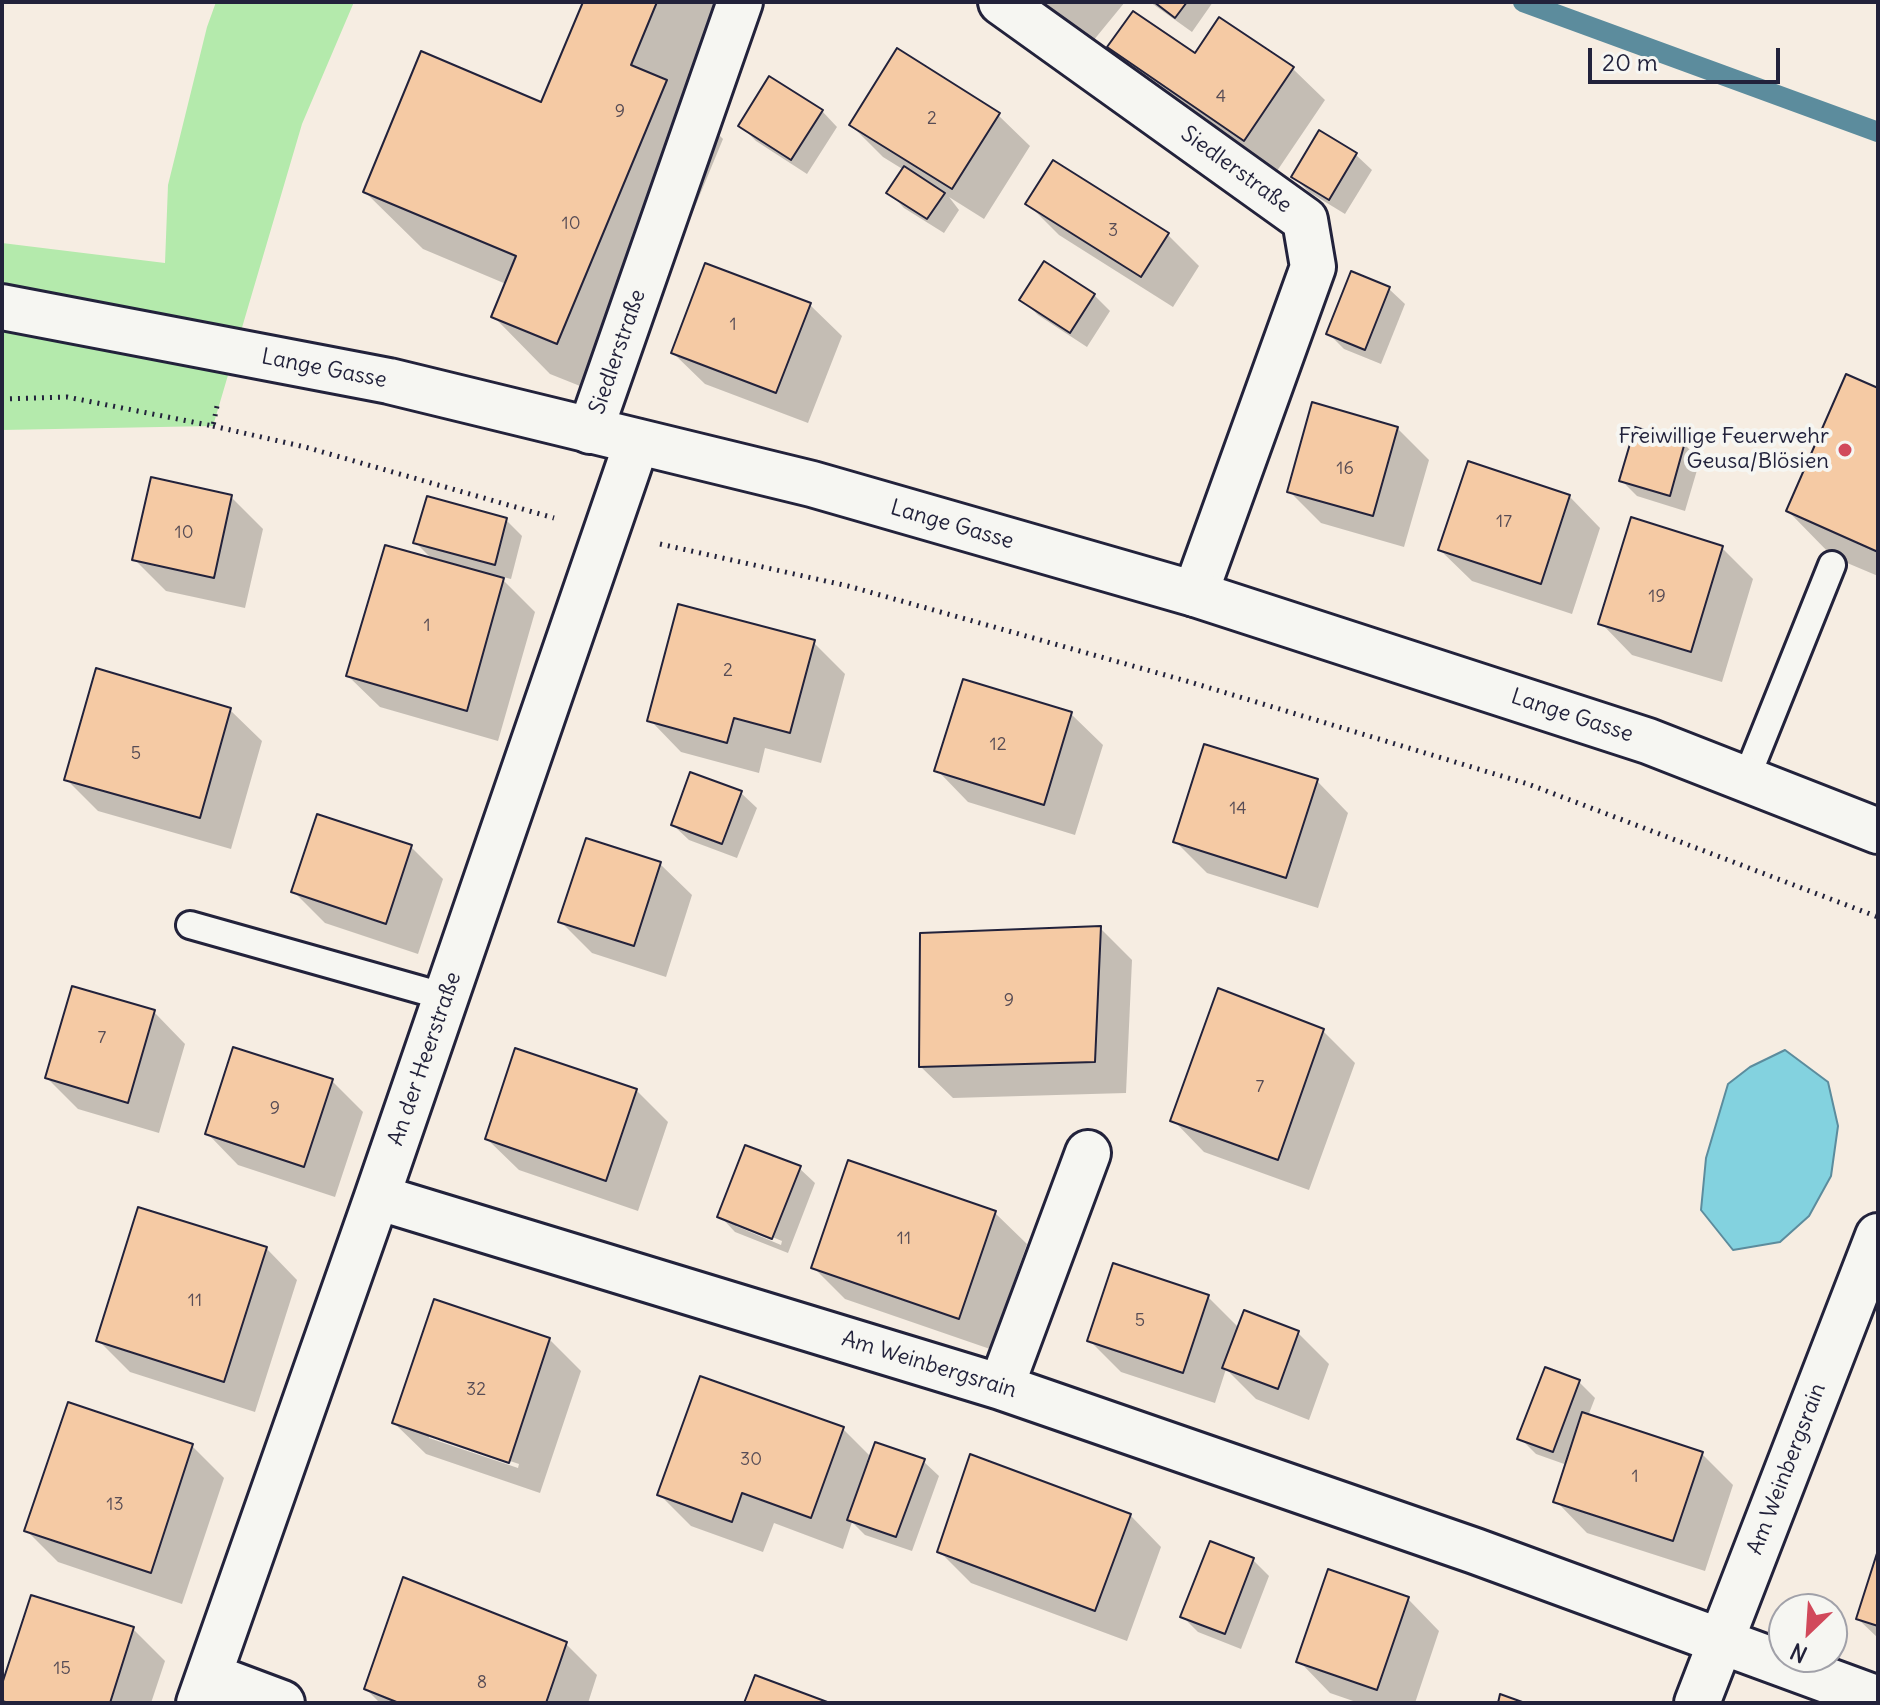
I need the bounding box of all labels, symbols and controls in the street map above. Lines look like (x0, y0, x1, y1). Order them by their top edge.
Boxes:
scale bar (1592, 32, 1784, 82)
text: 20 m (1602, 47, 1658, 77)
house number: 4 (1216, 86, 1226, 108)
house number: 9 (615, 101, 625, 123)
house number: 2 (927, 108, 937, 130)
street label: Siedlerstraße (1176, 121, 1296, 219)
house number: 10 (562, 213, 580, 235)
house number: 3 (1108, 220, 1118, 242)
street label: Siedlerstraße (584, 286, 652, 418)
house number: 1 (729, 314, 737, 336)
street label: Lange Gasse (259, 344, 389, 394)
place label: Freiwillige Feuerwehr Geusa/Blösien (1619, 424, 1829, 476)
marker: Freiwillige Feuerwehr Geusa/Blösien (1836, 441, 1854, 459)
house number: 16 (1336, 458, 1354, 480)
street label: Lange Gasse (887, 495, 1017, 555)
house number: 17 (1496, 511, 1512, 533)
house number: 10 (175, 522, 193, 544)
house number: 19 (1648, 586, 1666, 608)
house number: 1 (423, 615, 431, 637)
house number: 2 (723, 660, 733, 682)
street label: Lange Gasse (1508, 684, 1636, 748)
house number: 12 (989, 734, 1007, 756)
house number: 5 (131, 743, 141, 765)
house number: 14 (1229, 798, 1247, 820)
street label: An der Heerstraße (383, 969, 467, 1149)
house number: 9 (1004, 990, 1014, 1012)
house number: 7 (98, 1027, 106, 1049)
house number: 7 (1256, 1076, 1264, 1098)
house number: 9 (270, 1098, 280, 1120)
house number: 11 (897, 1228, 911, 1250)
house number: 11 (188, 1290, 202, 1312)
house number: 5 (1135, 1310, 1145, 1332)
street label: Am Weinbergsrain (838, 1326, 1020, 1404)
house number: 32 (466, 1379, 486, 1401)
street label: Am Weinbergsrain (1742, 1380, 1832, 1558)
house number: 30 (740, 1449, 762, 1471)
house number: 1 (1631, 1466, 1639, 1488)
house number: 13 (106, 1494, 124, 1516)
north arrow (1768, 1593, 1848, 1673)
text: N (1786, 1637, 1812, 1669)
house number: 15 (53, 1658, 71, 1680)
house number: 8 (477, 1672, 487, 1694)

